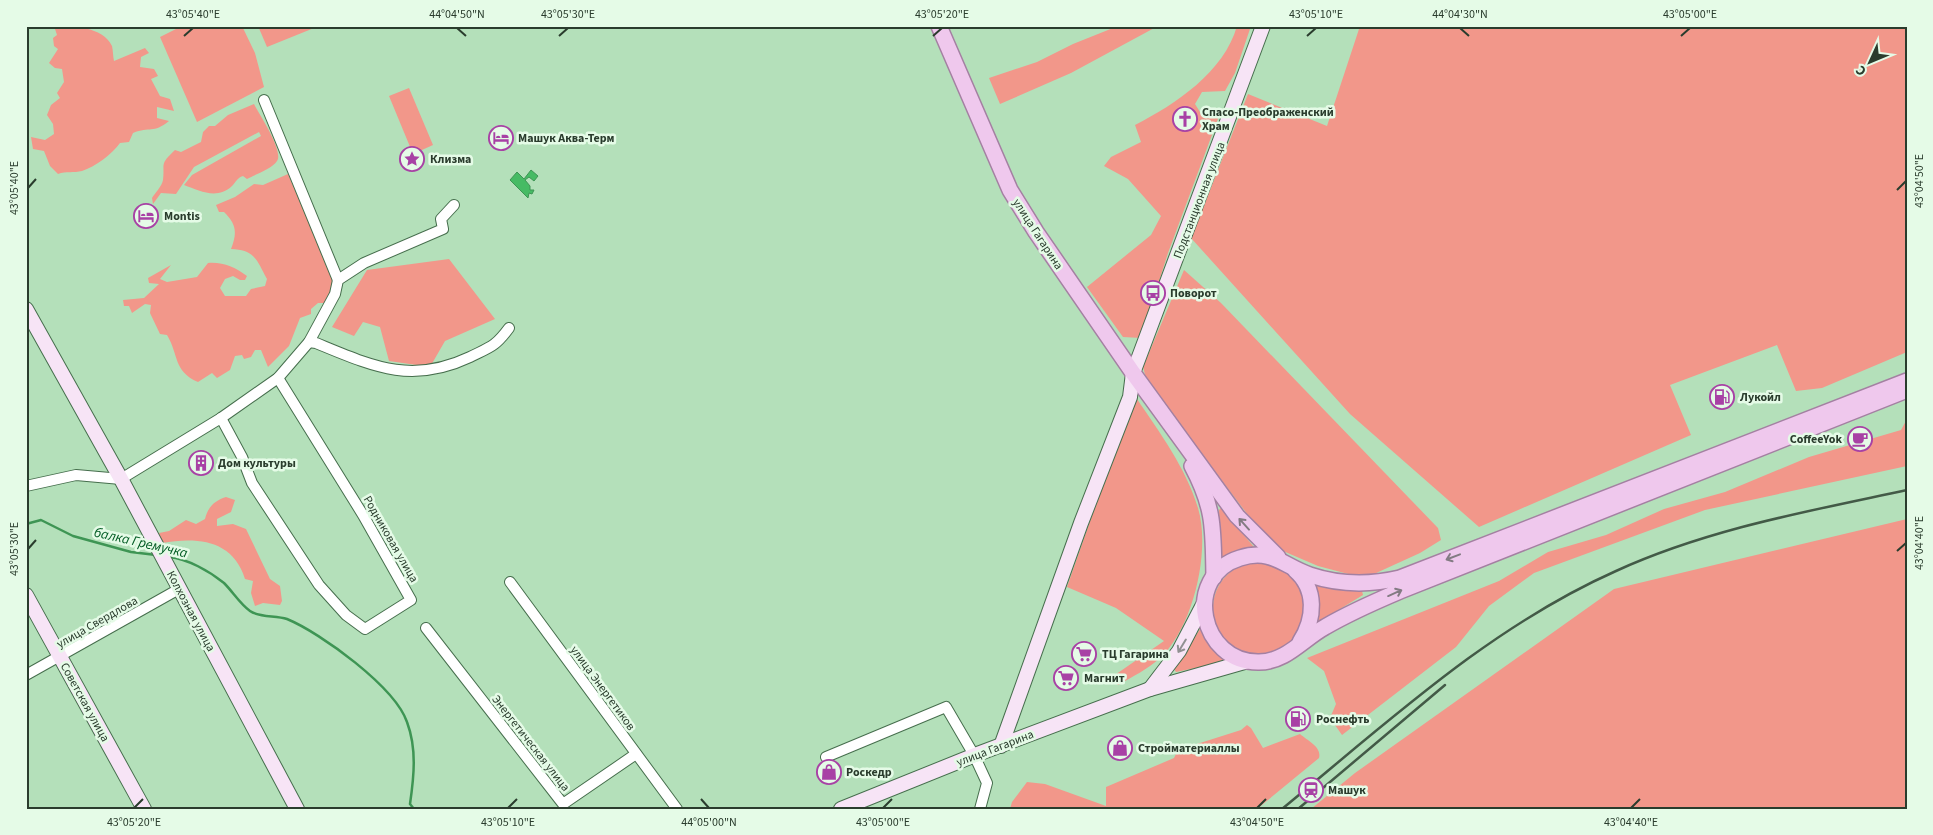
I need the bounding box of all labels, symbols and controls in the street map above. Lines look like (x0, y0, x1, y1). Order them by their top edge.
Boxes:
text: 43°05'40"E (166, 6, 220, 23)
text: 44°04'50"N (429, 6, 485, 23)
text: 43°05'30"E (541, 6, 595, 23)
text: 43°05'20"E (915, 6, 969, 23)
text: 43°05'10"E (1289, 6, 1343, 23)
text: 44°04'30"N (1432, 6, 1488, 23)
text: 43°05'00"E (1663, 6, 1717, 23)
north arrow (1846, 38, 1896, 88)
text: С (1851, 60, 1871, 80)
place label: Спасо-Преображенский Храм (1202, 104, 1334, 135)
church icon: Спасо-Преображенский Храм (1172, 106, 1198, 132)
hotel icon: Машук Аква-Терм (488, 125, 514, 151)
place label: Машук Аква-Терм (518, 130, 615, 147)
street label: Подстанционная улица (1169, 139, 1230, 261)
place icon: Клизма (399, 146, 425, 172)
place label: Клизма (430, 151, 471, 168)
text: 43°04'50"E (1911, 154, 1928, 208)
text: 43°05'40"E (6, 161, 23, 215)
street label: улица Гагарина (1008, 195, 1067, 273)
hotel icon: Montis (133, 203, 159, 229)
place label: Montis (164, 208, 200, 225)
bus stop icon: Поворот (1140, 280, 1166, 306)
place label: Поворот (1170, 285, 1217, 302)
fuel station icon: Лукойл (1709, 384, 1735, 410)
place label: Лукойл (1739, 389, 1781, 406)
cafe icon: CoffeeYok (1847, 426, 1873, 452)
place label: CoffeeYok (1790, 431, 1842, 448)
building icon: Дом культуры (188, 450, 214, 476)
place label: Дом культуры (218, 455, 296, 472)
street label: Родниковая улица (359, 493, 422, 586)
text: 43°04'40"E (1911, 516, 1928, 570)
one-way arrow (1238, 518, 1250, 530)
text: 43°05'30"E (6, 522, 23, 576)
water label: балка Гремучка (92, 522, 190, 564)
one-way arrow (1446, 553, 1462, 562)
street label: Колхозная улица (162, 568, 219, 655)
one-way arrow (1387, 588, 1402, 597)
street label: улица Свердлова (54, 592, 141, 653)
one-way arrow (1176, 639, 1186, 653)
supermarket icon: ТЦ Гагарина (1071, 641, 1097, 667)
street label: улица Энергетиков (566, 642, 639, 734)
place label: ТЦ Гагарина (1102, 646, 1169, 663)
street label: Советская улица (56, 660, 113, 745)
supermarket icon: Магнит (1053, 665, 1079, 691)
place label: Магнит (1084, 670, 1125, 687)
street label: Энергетическая улица (488, 691, 574, 795)
fuel station icon: Роснефть (1285, 706, 1311, 732)
place label: Роснефть (1316, 711, 1370, 728)
street label: улица Гагарина (954, 726, 1036, 771)
shop icon: Стройматериаллы (1107, 735, 1133, 761)
place label: Стройматериаллы (1138, 740, 1240, 757)
shop icon: Роскедр (816, 759, 842, 785)
place label: Роскедр (846, 764, 892, 781)
station icon: Машук (1298, 777, 1324, 803)
place label: Машук (1328, 782, 1366, 799)
text: 43°05'20"E (107, 814, 161, 831)
text: 43°05'10"E (481, 814, 535, 831)
text: 44°05'00"N (681, 814, 737, 831)
text: 43°05'00"E (856, 814, 910, 831)
text: 43°04'50"E (1230, 814, 1284, 831)
text: 43°04'40"E (1604, 814, 1658, 831)

